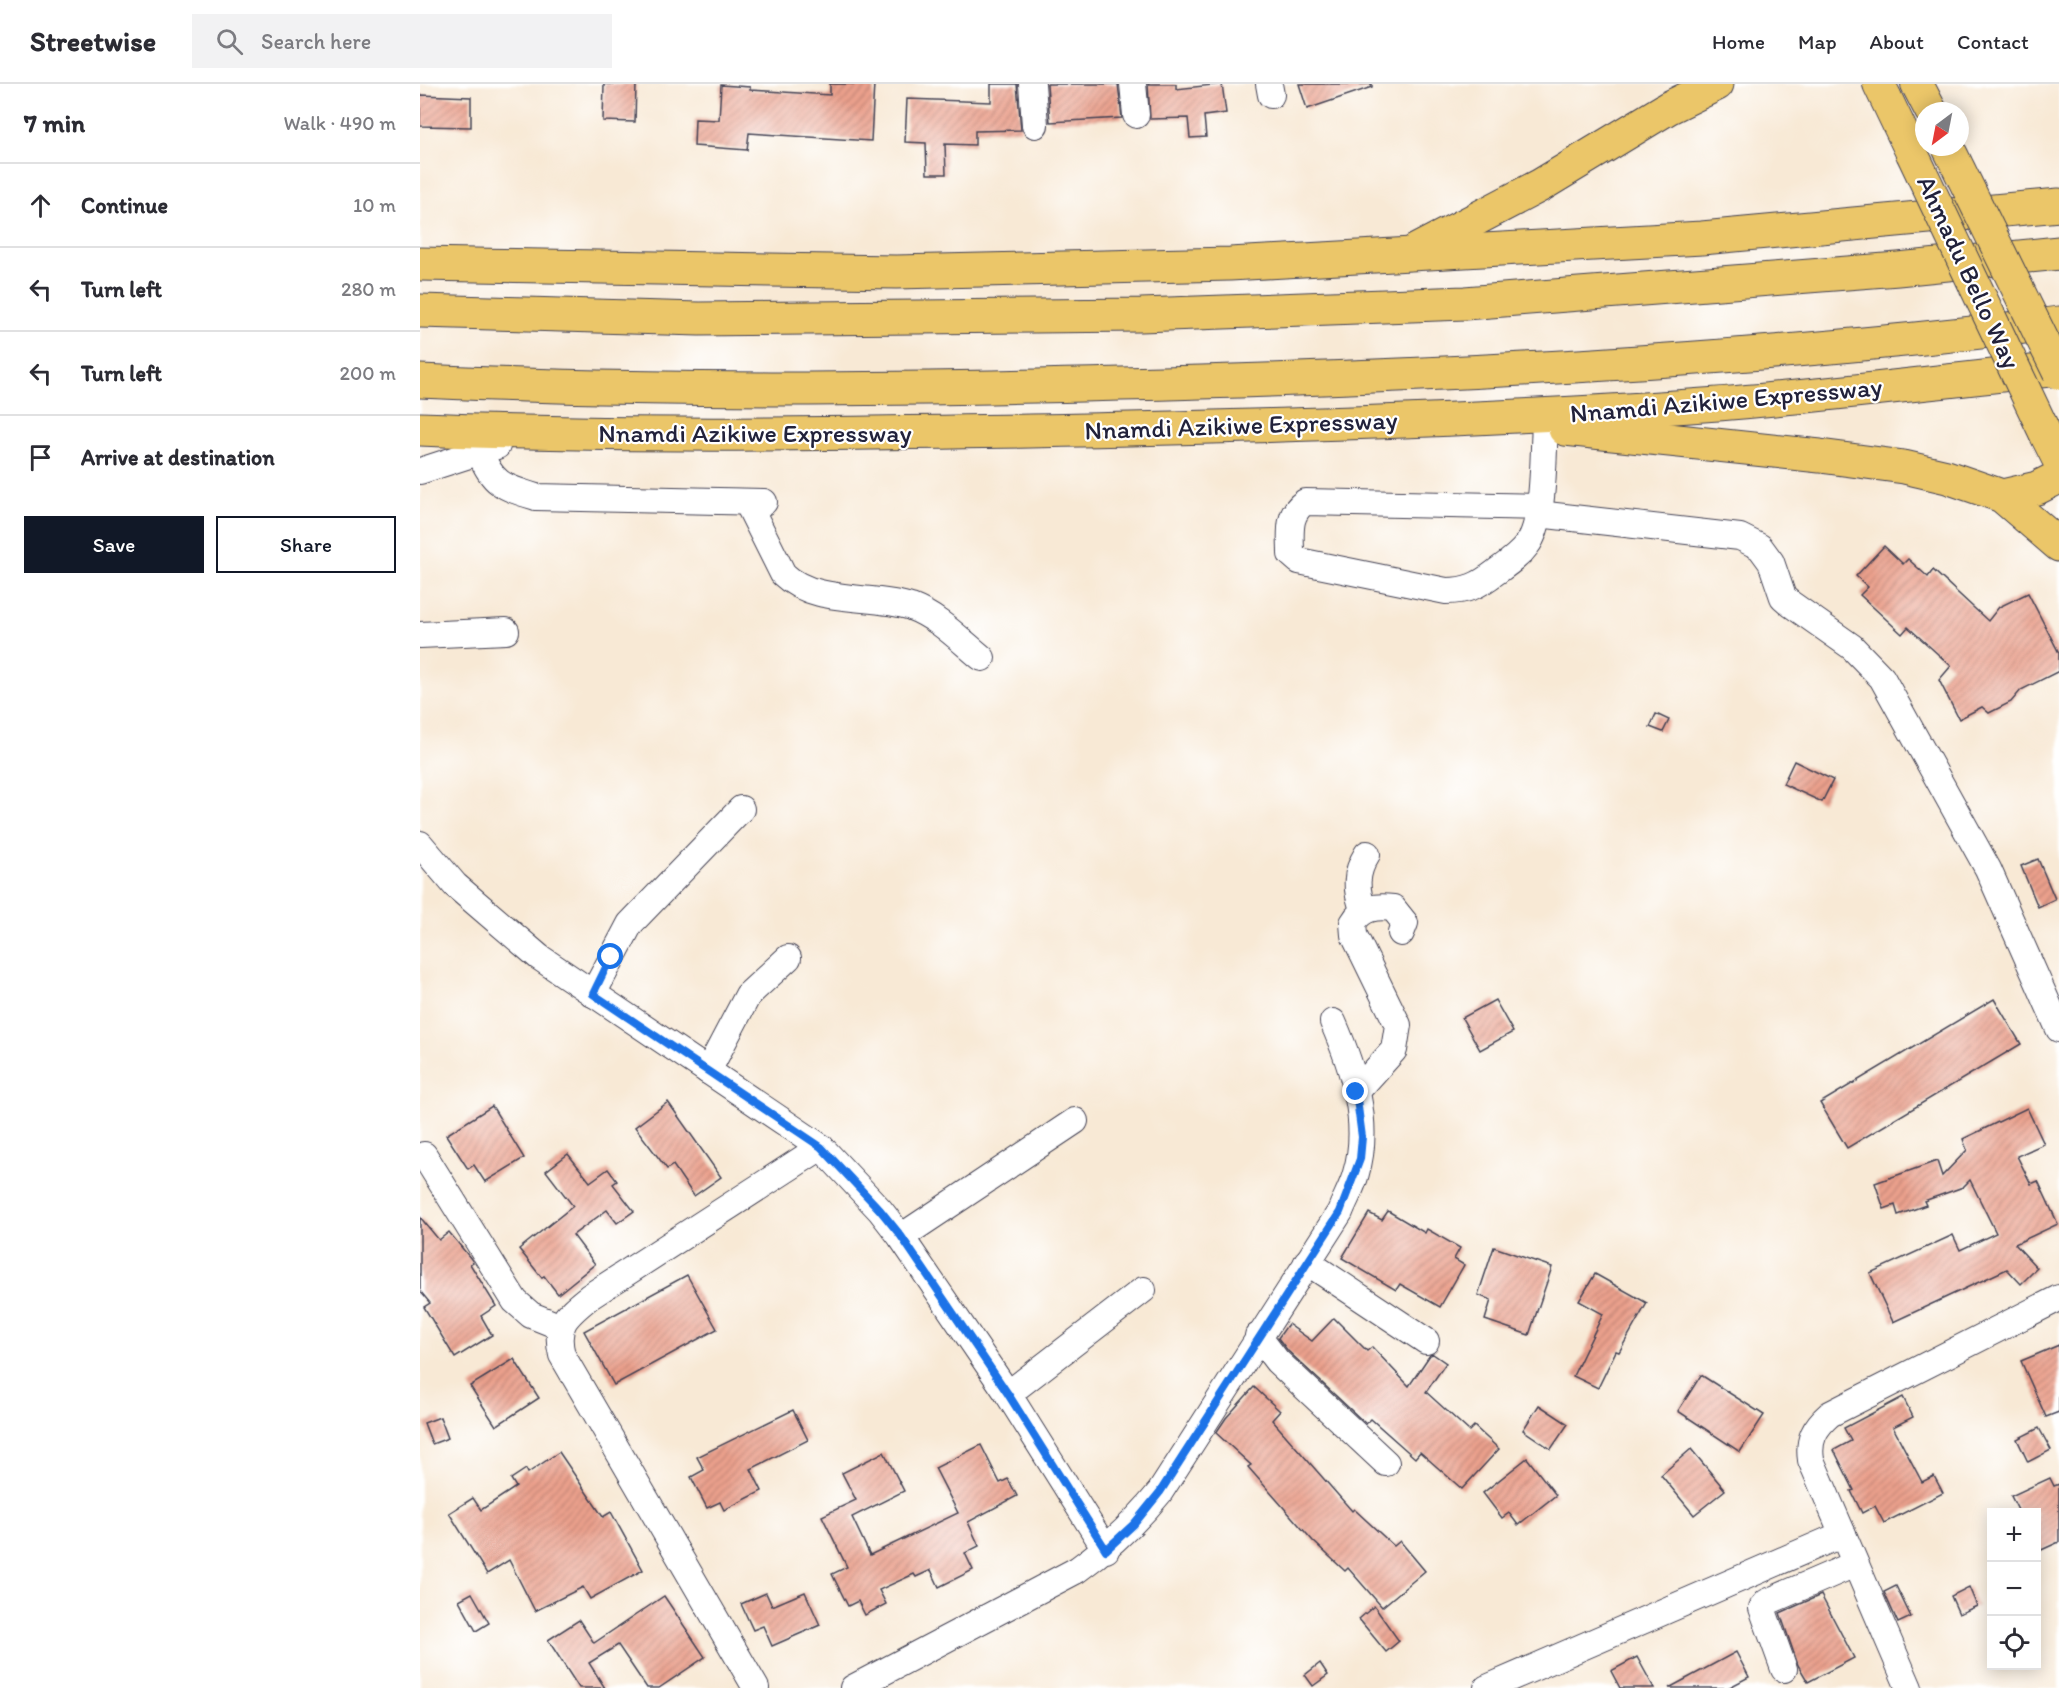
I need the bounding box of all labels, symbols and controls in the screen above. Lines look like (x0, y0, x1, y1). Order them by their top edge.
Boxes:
search box (192, 14, 612, 68)
text: Streetwise (30, 24, 156, 58)
icon: search (213, 25, 246, 58)
text: Search here (261, 28, 371, 55)
text: Home (1712, 29, 1765, 54)
text: Map (1798, 29, 1837, 54)
text: About (1870, 29, 1924, 54)
text: Contact (1957, 29, 2029, 54)
north arrow (1915, 102, 1969, 156)
text: 7 min (24, 107, 85, 139)
text: Walk · 490 m (283, 111, 396, 135)
street label: Ahmadu Bello Way (1910, 170, 2028, 374)
icon: ahead (24, 189, 57, 222)
text: Continue (81, 192, 168, 219)
text: 10 m (353, 193, 396, 217)
icon: left (24, 273, 57, 306)
text: Turn left (81, 276, 162, 303)
text: 280 m (341, 277, 396, 301)
icon: left (24, 357, 57, 390)
text: Turn left (81, 360, 162, 387)
text: 200 m (340, 361, 396, 385)
street label: Nnamdi Azikiwe Expressway (1569, 370, 1883, 430)
street label: Nnamdi Azikiwe Expressway (1084, 404, 1398, 446)
street label: Nnamdi Azikiwe Expressway (598, 417, 912, 449)
icon: arrive (24, 441, 57, 474)
text: Arrive at destination (81, 444, 275, 471)
button: Save (24, 516, 204, 573)
button: Share (216, 516, 396, 573)
route start (597, 943, 623, 969)
route end (1342, 1078, 1368, 1104)
map controls (1987, 1508, 2041, 1670)
button: + (1987, 1508, 2041, 1562)
button: − (1987, 1562, 2041, 1616)
button: locate (1987, 1616, 2041, 1670)

